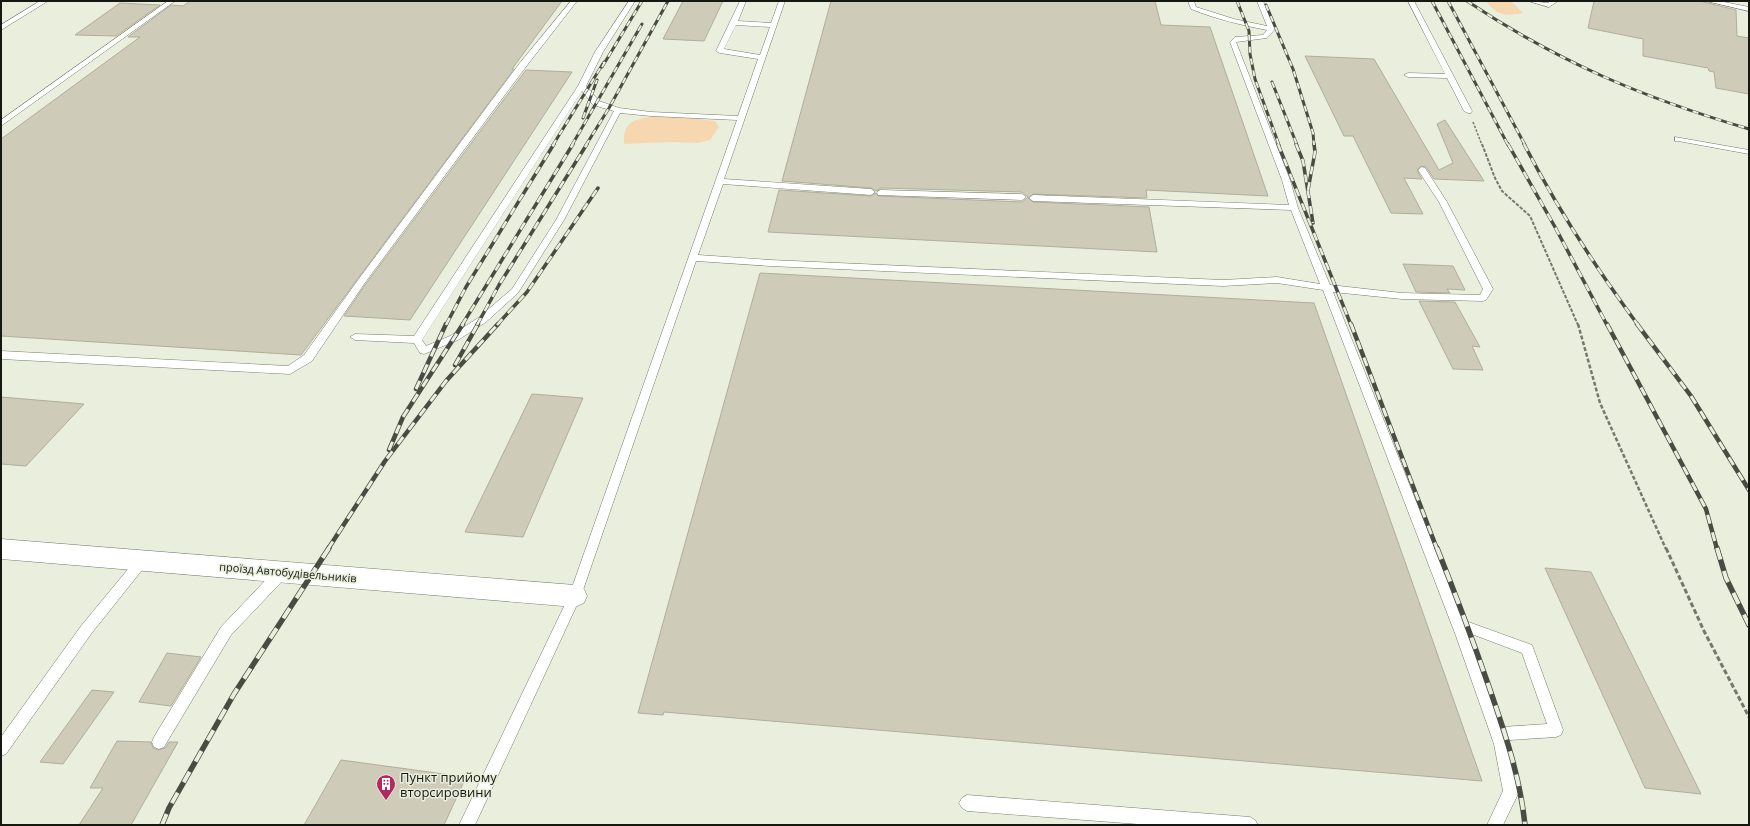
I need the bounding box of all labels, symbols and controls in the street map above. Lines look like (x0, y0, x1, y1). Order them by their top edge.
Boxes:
street label: проїзд Автобудівельників (219, 559, 357, 585)
place label: Пункт прийому вторсировини (400, 768, 497, 801)
building icon: Пункт прийому вторсировини (375, 773, 397, 801)

